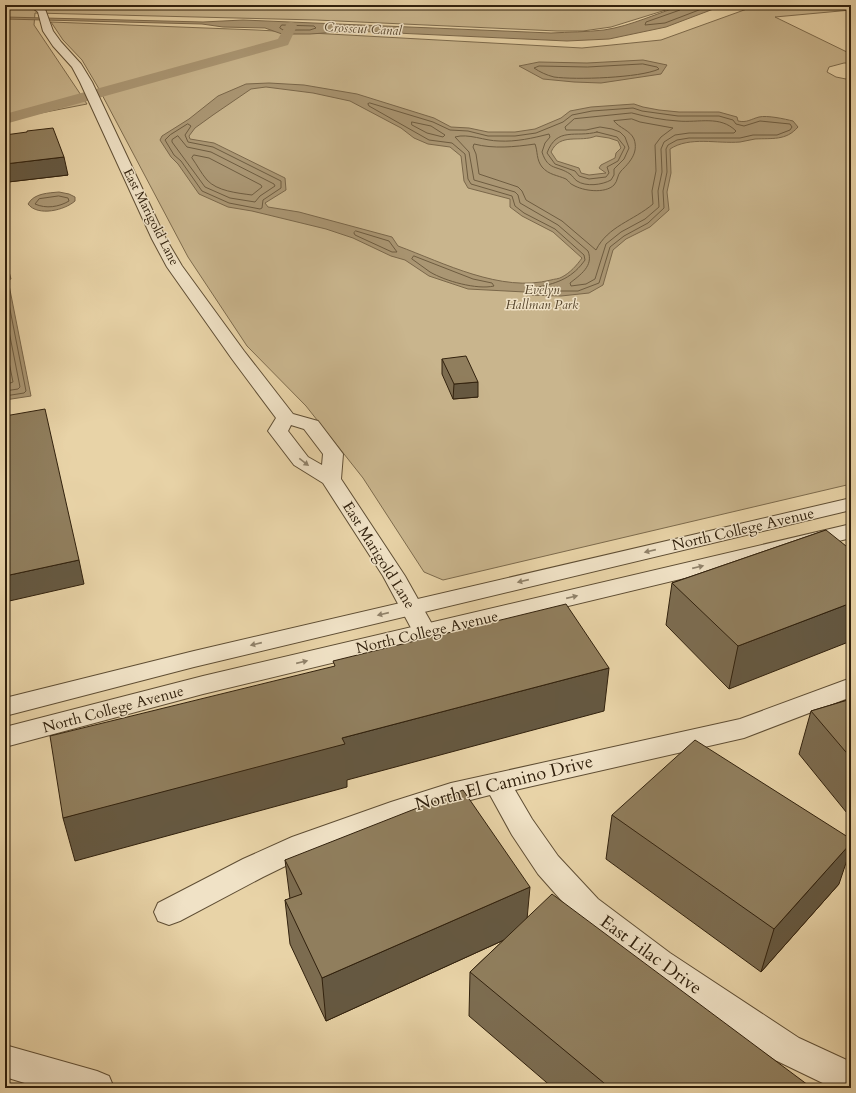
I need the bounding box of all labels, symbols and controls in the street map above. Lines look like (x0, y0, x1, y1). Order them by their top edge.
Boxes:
water label: Crosscut Canal (324, 18, 403, 40)
street label: East Marigold Lane (119, 165, 183, 269)
park label: Evelyn Hallman Park (506, 281, 579, 314)
one-way arrow (299, 458, 309, 466)
street label: East Marigold Lane (338, 498, 420, 613)
street label: North College Avenue (670, 503, 816, 555)
one-way arrow (643, 549, 656, 555)
one-way arrow (692, 564, 704, 570)
one-way arrow (517, 579, 529, 585)
one-way arrow (565, 594, 578, 600)
street label: North College Avenue (354, 606, 500, 658)
one-way arrow (377, 612, 389, 618)
one-way arrow (250, 641, 262, 647)
one-way arrow (296, 658, 308, 664)
street label: North College Avenue (40, 680, 186, 737)
street label: North El Camino Drive (412, 749, 596, 817)
street label: East Lilac Drive (595, 910, 707, 1000)

